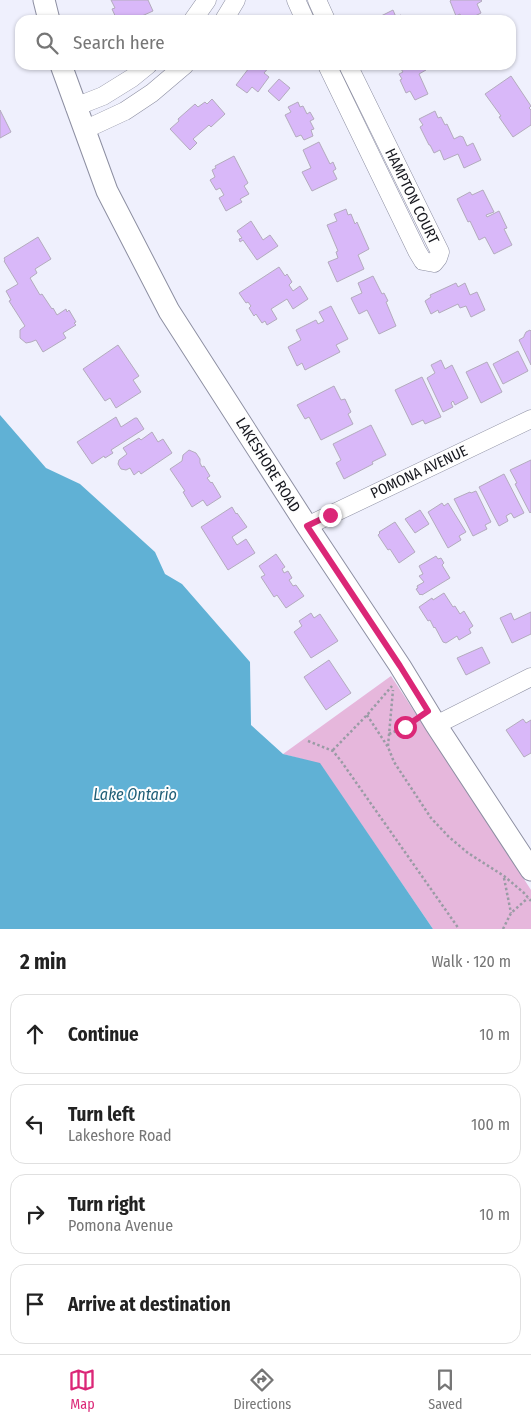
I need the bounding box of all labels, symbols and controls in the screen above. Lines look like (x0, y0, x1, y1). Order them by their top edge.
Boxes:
search box (15, 15, 516, 70)
icon: search (33, 29, 61, 57)
text: Search here (73, 31, 165, 54)
street label: HAMPTON COURT (381, 145, 443, 247)
street label: LAKESHORE ROAD (232, 414, 304, 516)
street label: POMONA AVENUE (368, 442, 470, 502)
route end (319, 504, 342, 527)
route start (394, 716, 417, 739)
water label: Lake Ontario (93, 785, 177, 804)
text: 2 min (20, 949, 67, 975)
text: Walk · 120 m (432, 952, 511, 971)
icon: ahead (21, 1020, 49, 1048)
text: Continue (68, 1023, 139, 1046)
text: 10 m (479, 1025, 510, 1044)
text: Turn left (68, 1103, 135, 1126)
icon: left (21, 1110, 49, 1138)
text: 100 m (471, 1115, 510, 1134)
text: Lakeshore Road (68, 1126, 172, 1145)
text: Turn right (68, 1193, 145, 1216)
icon: right (21, 1200, 49, 1228)
text: 10 m (479, 1205, 510, 1224)
text: Pomona Avenue (68, 1216, 173, 1235)
icon: arrive (21, 1290, 49, 1318)
text: Arrive at destination (68, 1293, 231, 1316)
tab: Map (68, 1366, 96, 1413)
tab: Directions (233, 1366, 291, 1413)
tab: Saved (428, 1366, 463, 1413)

